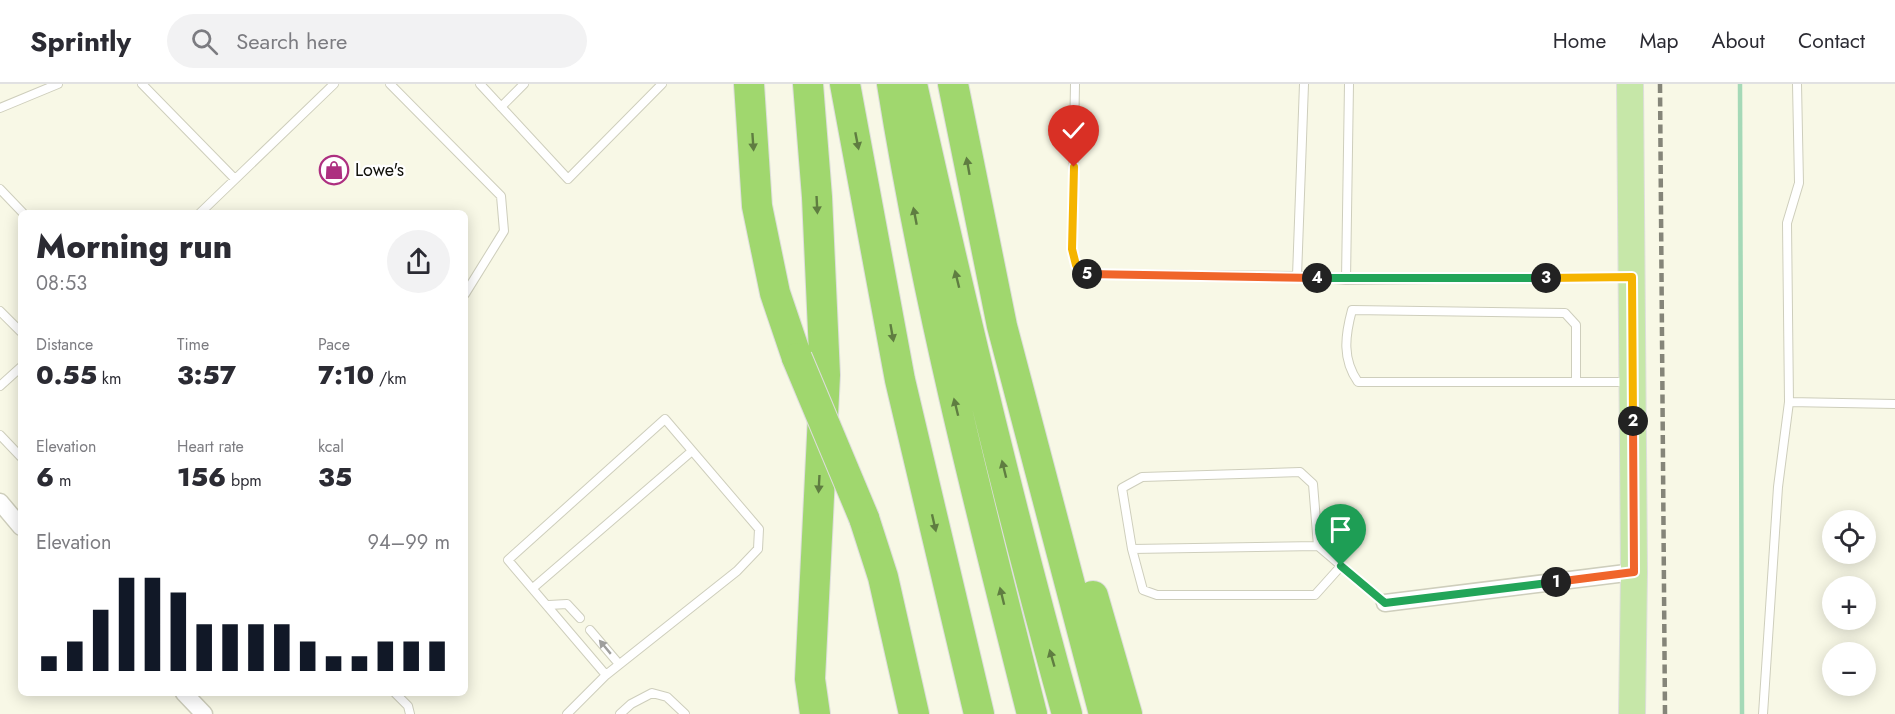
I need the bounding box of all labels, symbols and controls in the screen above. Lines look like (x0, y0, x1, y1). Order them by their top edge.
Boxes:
search box (167, 14, 587, 68)
text: Sprintly (30, 21, 131, 62)
icon: search (188, 25, 221, 58)
text: Search here (236, 25, 347, 57)
text: Home (1553, 26, 1606, 56)
text: Map (1639, 26, 1679, 56)
text: About (1712, 26, 1765, 56)
text: Contact (1798, 26, 1865, 56)
pin (1048, 105, 1099, 167)
icon: check (1057, 114, 1090, 147)
one-way arrow (853, 132, 862, 151)
one-way arrow (749, 133, 758, 152)
shop icon: Lowe's (318, 154, 350, 186)
place label: Lowe's (355, 157, 404, 183)
one-way arrow (963, 157, 972, 176)
one-way arrow (813, 196, 822, 215)
one-way arrow (909, 207, 919, 226)
text: Morning run (36, 223, 232, 270)
button: share (387, 230, 450, 293)
pin: 5 (1072, 259, 1102, 289)
text: 5 (1082, 262, 1092, 285)
pin: 4 (1302, 263, 1332, 293)
pin: 3 (1531, 263, 1561, 293)
text: 4 (1311, 266, 1323, 289)
text: 3 (1541, 266, 1551, 289)
text: 08:53 (36, 269, 87, 298)
one-way arrow (952, 270, 962, 289)
one-way arrow (888, 324, 897, 343)
text: Distance (36, 333, 93, 356)
text: Time (177, 333, 209, 356)
text: Pace (318, 333, 350, 356)
text: 0.55 (36, 356, 97, 394)
text: 3:57 (177, 356, 236, 394)
text: 7:10 (318, 356, 374, 394)
text: km (97, 367, 121, 390)
text: /km (374, 367, 407, 390)
one-way arrow (950, 398, 960, 416)
pin: 2 (1618, 406, 1648, 436)
text: 2 (1628, 409, 1638, 432)
text: Elevation (36, 435, 96, 458)
text: Heart rate (177, 435, 244, 458)
text: kcal (318, 435, 344, 458)
text: 6 (36, 458, 54, 496)
text: 156 (177, 458, 226, 496)
text: 35 (318, 458, 352, 496)
one-way arrow (998, 459, 1008, 478)
text: m (54, 469, 71, 492)
text: bpm (226, 469, 262, 492)
one-way arrow (815, 474, 824, 493)
pin (1315, 504, 1366, 566)
map controls (1822, 510, 1876, 696)
button: locate (1822, 510, 1876, 564)
icon: arrive (1324, 513, 1357, 546)
one-way arrow (930, 514, 940, 533)
text: Elevation (36, 528, 111, 557)
text: 94–99 m (367, 528, 450, 557)
pin: 1 (1541, 567, 1571, 597)
text: 1 (1552, 570, 1560, 593)
button: + (1822, 576, 1876, 630)
one-way arrow (997, 587, 1007, 605)
one-way arrow (598, 639, 611, 655)
button: − (1822, 642, 1876, 696)
one-way arrow (1046, 649, 1056, 667)

